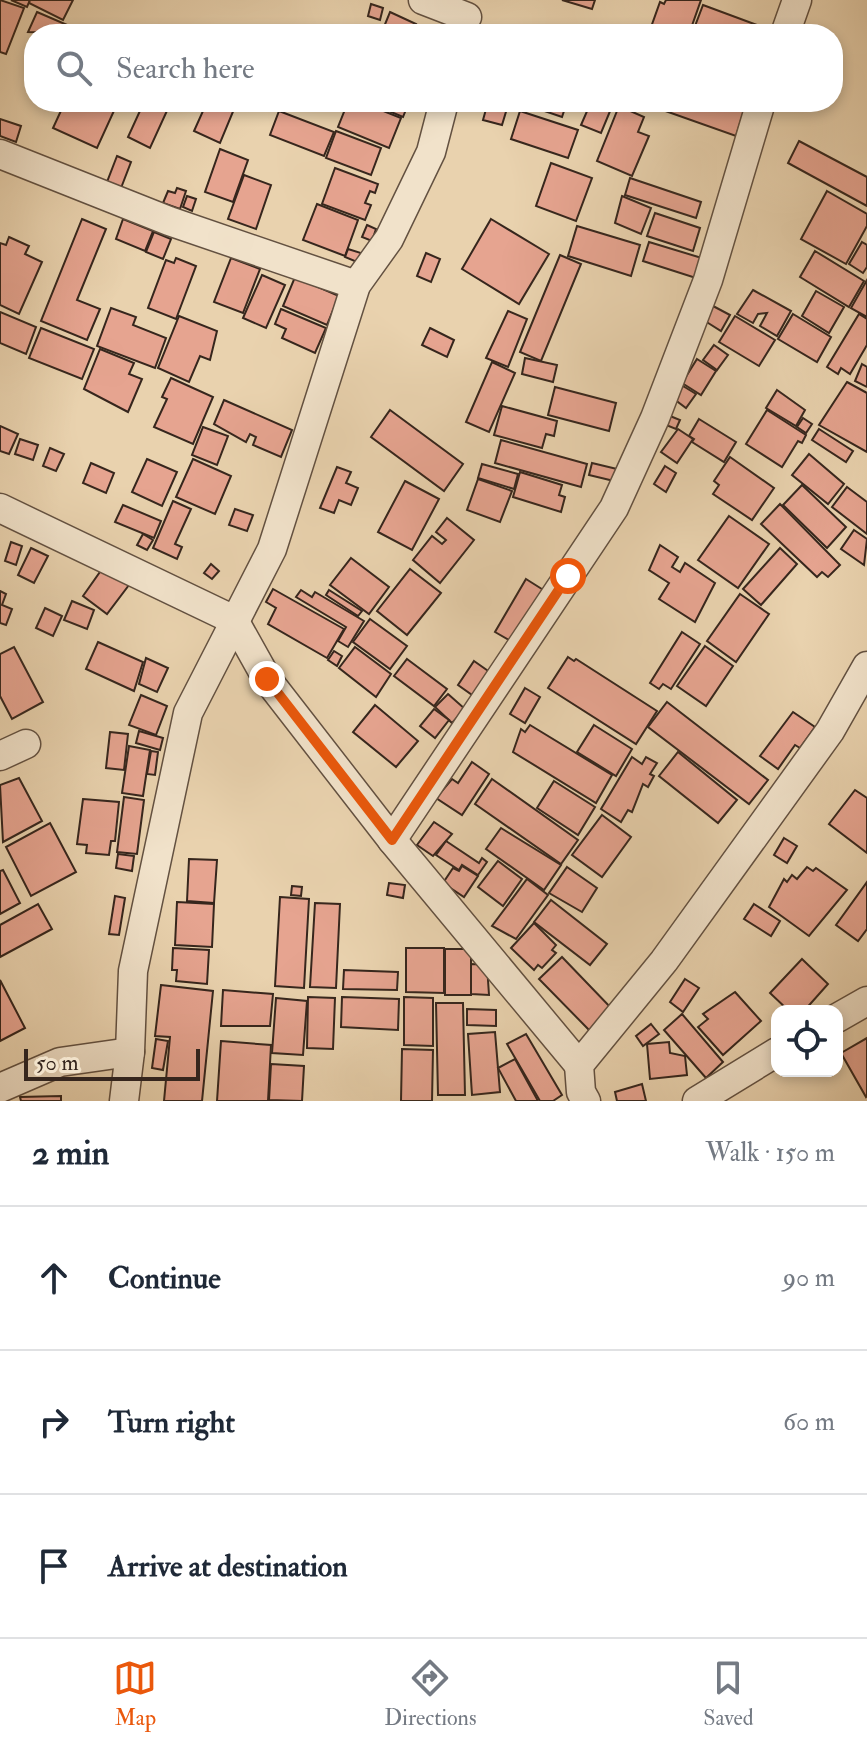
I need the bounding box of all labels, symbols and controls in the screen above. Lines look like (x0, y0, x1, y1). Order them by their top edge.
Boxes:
search box (24, 24, 843, 112)
icon: search (52, 46, 96, 90)
text: Search here (116, 50, 255, 87)
route start (550, 558, 586, 594)
route end (249, 661, 285, 697)
map controls (771, 1005, 843, 1077)
button: locate (771, 1005, 843, 1077)
scale bar (24, 1045, 200, 1081)
text: 50 m (36, 1049, 78, 1077)
text: 2 min (32, 1132, 109, 1175)
text: Walk · 150 m (706, 1137, 835, 1169)
icon: ahead (32, 1256, 76, 1300)
text: Continue (108, 1260, 221, 1297)
text: 90 m (783, 1262, 835, 1294)
icon: right (32, 1400, 76, 1444)
text: Turn right (108, 1404, 235, 1441)
text: 60 m (783, 1406, 835, 1438)
icon: arrive (32, 1544, 76, 1588)
text: Arrive at destination (108, 1548, 348, 1585)
tab: Map (113, 1656, 157, 1732)
tab: Directions (384, 1656, 477, 1732)
tab: Saved (703, 1656, 754, 1732)

